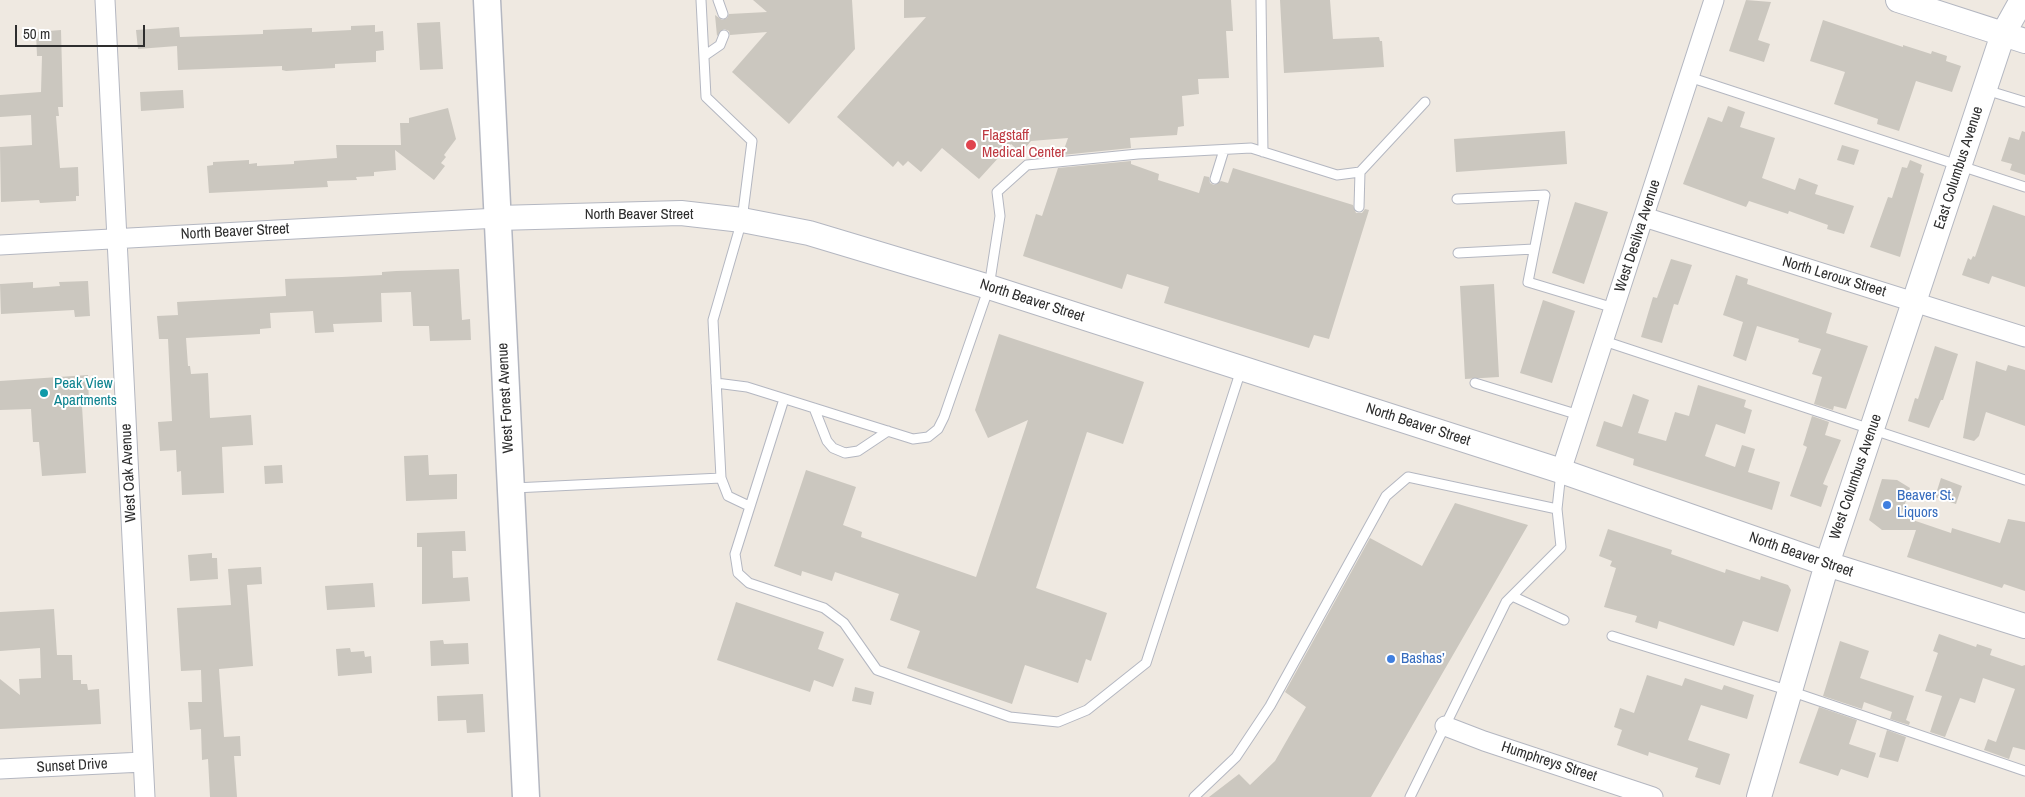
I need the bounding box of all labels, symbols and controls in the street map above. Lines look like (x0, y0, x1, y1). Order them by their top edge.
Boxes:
scale bar (18, 15, 148, 47)
text: 50 m (23, 23, 50, 44)
street label: East Columbus Avenue (1931, 104, 1987, 232)
place label: Flagstaff Medical Center (982, 127, 1065, 162)
marker: Flagstaff Medical Center (964, 138, 978, 152)
street label: West Desilva Avenue (1611, 178, 1665, 294)
street label: North Beaver Street (585, 206, 693, 224)
street label: North Beaver Street (180, 220, 290, 244)
street label: North Leroux Street (1780, 253, 1888, 301)
street label: North Beaver Street (978, 276, 1086, 326)
street label: West Forest Avenue (494, 342, 518, 454)
place label: Peak View Apartments (54, 375, 117, 410)
marker: Peak View Apartments (38, 387, 50, 399)
street label: North Beaver Street (1364, 400, 1472, 450)
street label: West Columbus Avenue (1826, 412, 1886, 542)
street label: West Oak Avenue (117, 423, 141, 523)
place label: Beaver St. Liquors (1897, 487, 1954, 522)
marker: Beaver St. Liquors (1881, 499, 1893, 511)
street label: North Beaver Street (1747, 529, 1855, 581)
place label: Bashas’ (1401, 650, 1445, 668)
marker: Bashas’ (1385, 653, 1397, 665)
street label: Humphreys Street (1499, 738, 1599, 786)
street label: Sunset Drive (36, 755, 108, 777)

